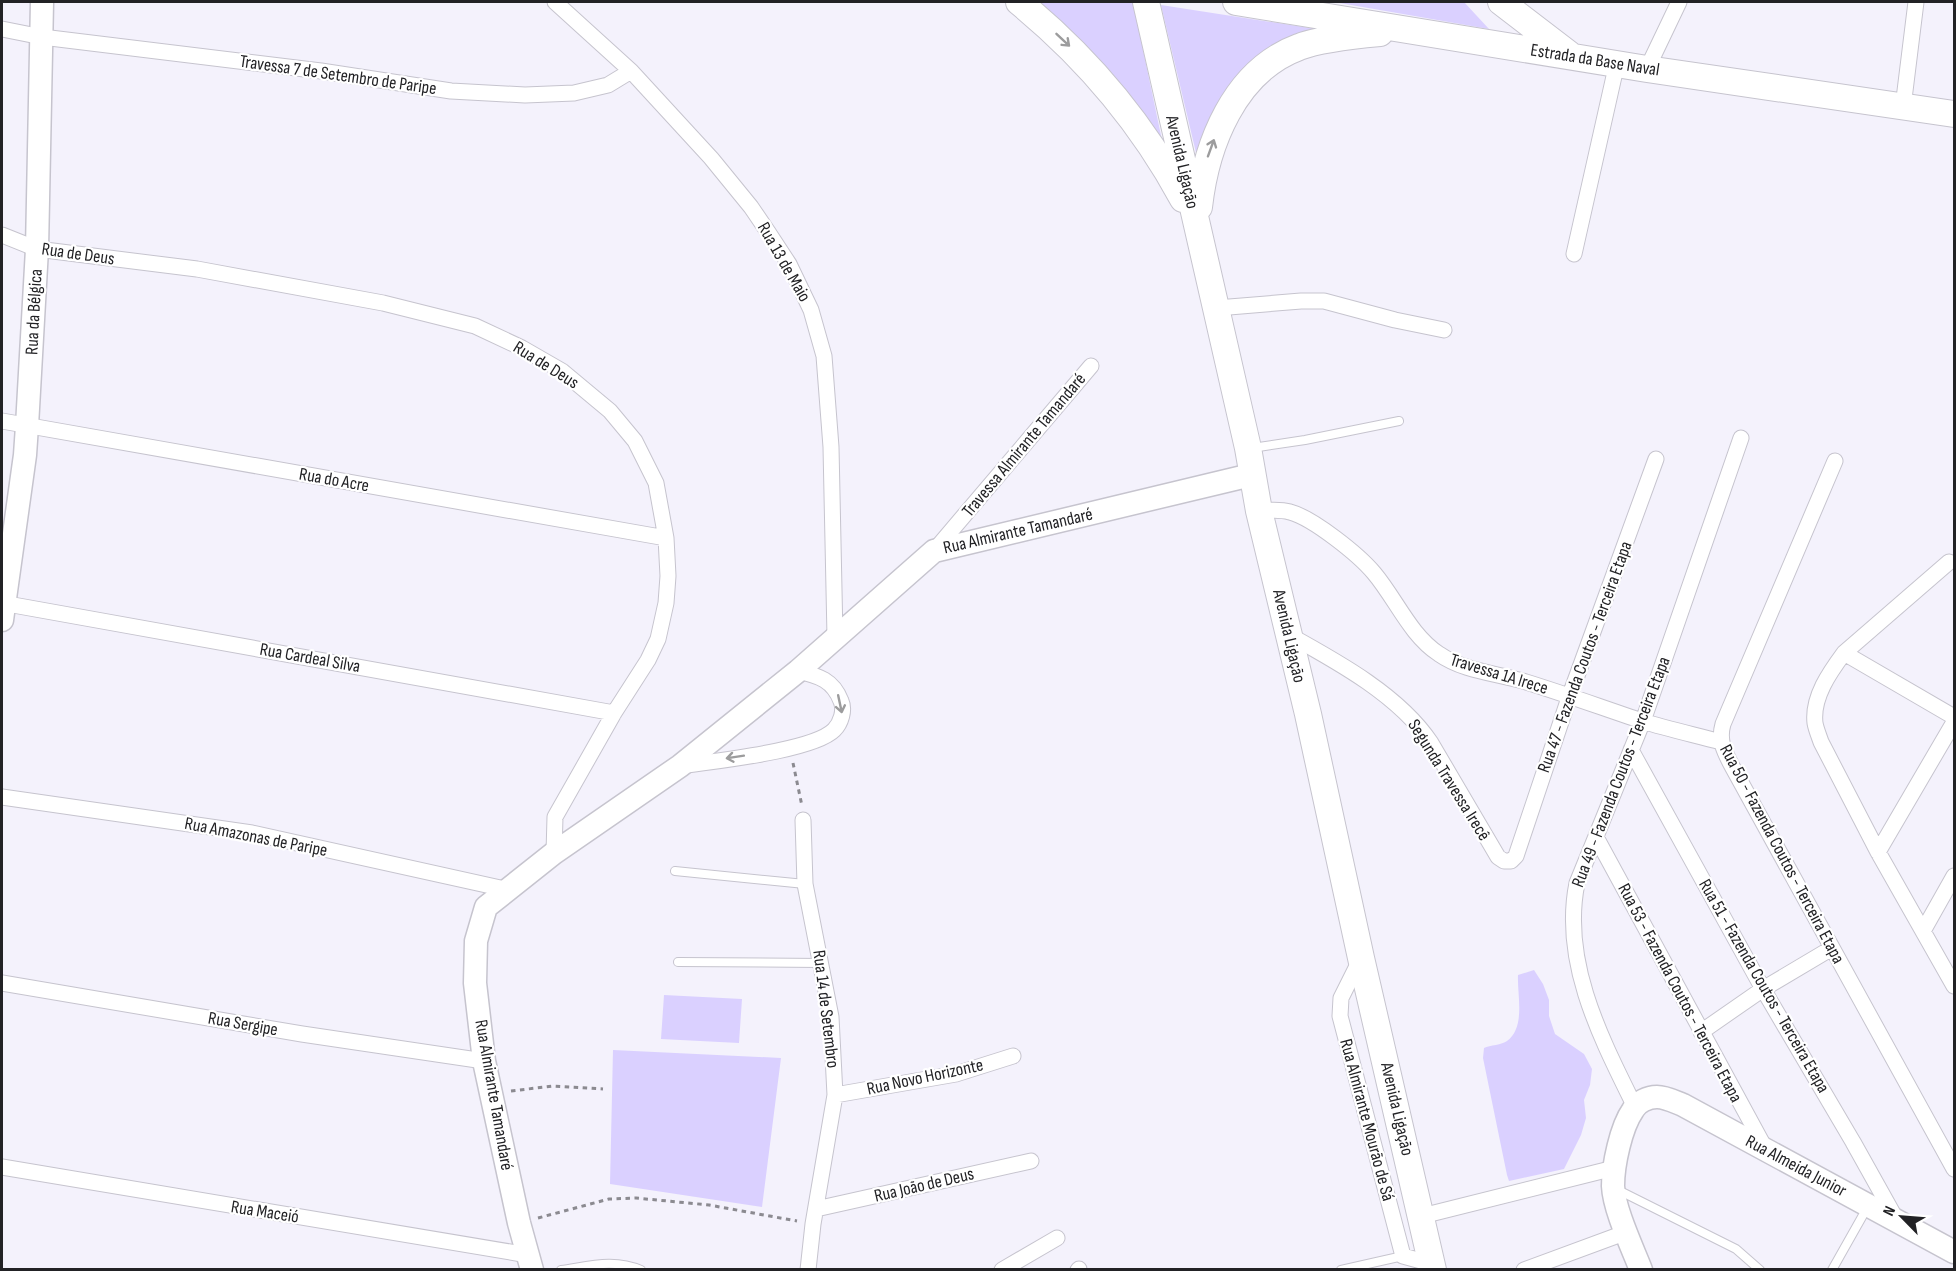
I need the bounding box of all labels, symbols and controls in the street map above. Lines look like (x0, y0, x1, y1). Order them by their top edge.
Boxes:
one-way arrow (1055, 33, 1070, 47)
street label: Estrada da Base Naval (1529, 39, 1661, 81)
street label: Travessa 7 de Setembro de Paripe (238, 51, 438, 99)
street label: Avenida Ligação (1161, 112, 1203, 211)
one-way arrow (1207, 139, 1218, 157)
street label: Rua 13 de Maio (753, 218, 815, 306)
street label: Rua de Deus (40, 238, 116, 270)
street label: Rua da Bélgica (21, 268, 47, 355)
street label: Rua de Deus (509, 337, 583, 393)
street label: Travessa Almirante Tamandaré (958, 369, 1090, 521)
street label: Rua do Acre (297, 464, 371, 496)
street label: Rua Almirante Tamandaré (941, 504, 1095, 558)
street label: Rua 47 - Fazenda Coutos - Terceira Etapa (1533, 539, 1637, 775)
street label: Avenida Ligação (1268, 586, 1310, 685)
street label: Rua Cardeal Silva (258, 639, 362, 677)
street label: Travessa 1A Irece (1447, 649, 1551, 699)
street label: Rua 49 - Fazenda Coutos - Terceira Etapa (1567, 654, 1675, 890)
one-way arrow (835, 694, 846, 713)
street label: Segunda Travessa Irecê (1403, 716, 1495, 844)
street label: Rua 50 - Fazenda Coutos - Terceira Etapa (1715, 741, 1849, 967)
one-way arrow (726, 752, 745, 763)
street label: Rua Amazonas de Paripe (183, 813, 329, 861)
street label: Rua 51 - Fazenda Coutos - Terceira Etapa (1694, 875, 1834, 1097)
street label: Rua 53 - Fazenda Coutos - Terceira Etapa (1613, 880, 1747, 1106)
street label: Rua 14 de Setembro (808, 949, 844, 1069)
street label: Rua Sergipe (206, 1008, 280, 1040)
street label: Rua Almirante Tamandaré (470, 1018, 518, 1172)
street label: Rua Almirante Mourão de Sá (1335, 1037, 1399, 1203)
street label: Rua Novo Horizonte (865, 1054, 985, 1100)
street label: Avenida Ligação (1376, 1059, 1418, 1158)
street label: Rua Almeida Junior (1742, 1131, 1850, 1201)
street label: Rua João de Deus (872, 1163, 976, 1207)
north arrow (1872, 1187, 1932, 1247)
street label: Rua Maceió (230, 1196, 300, 1228)
text: N (1879, 1203, 1900, 1219)

